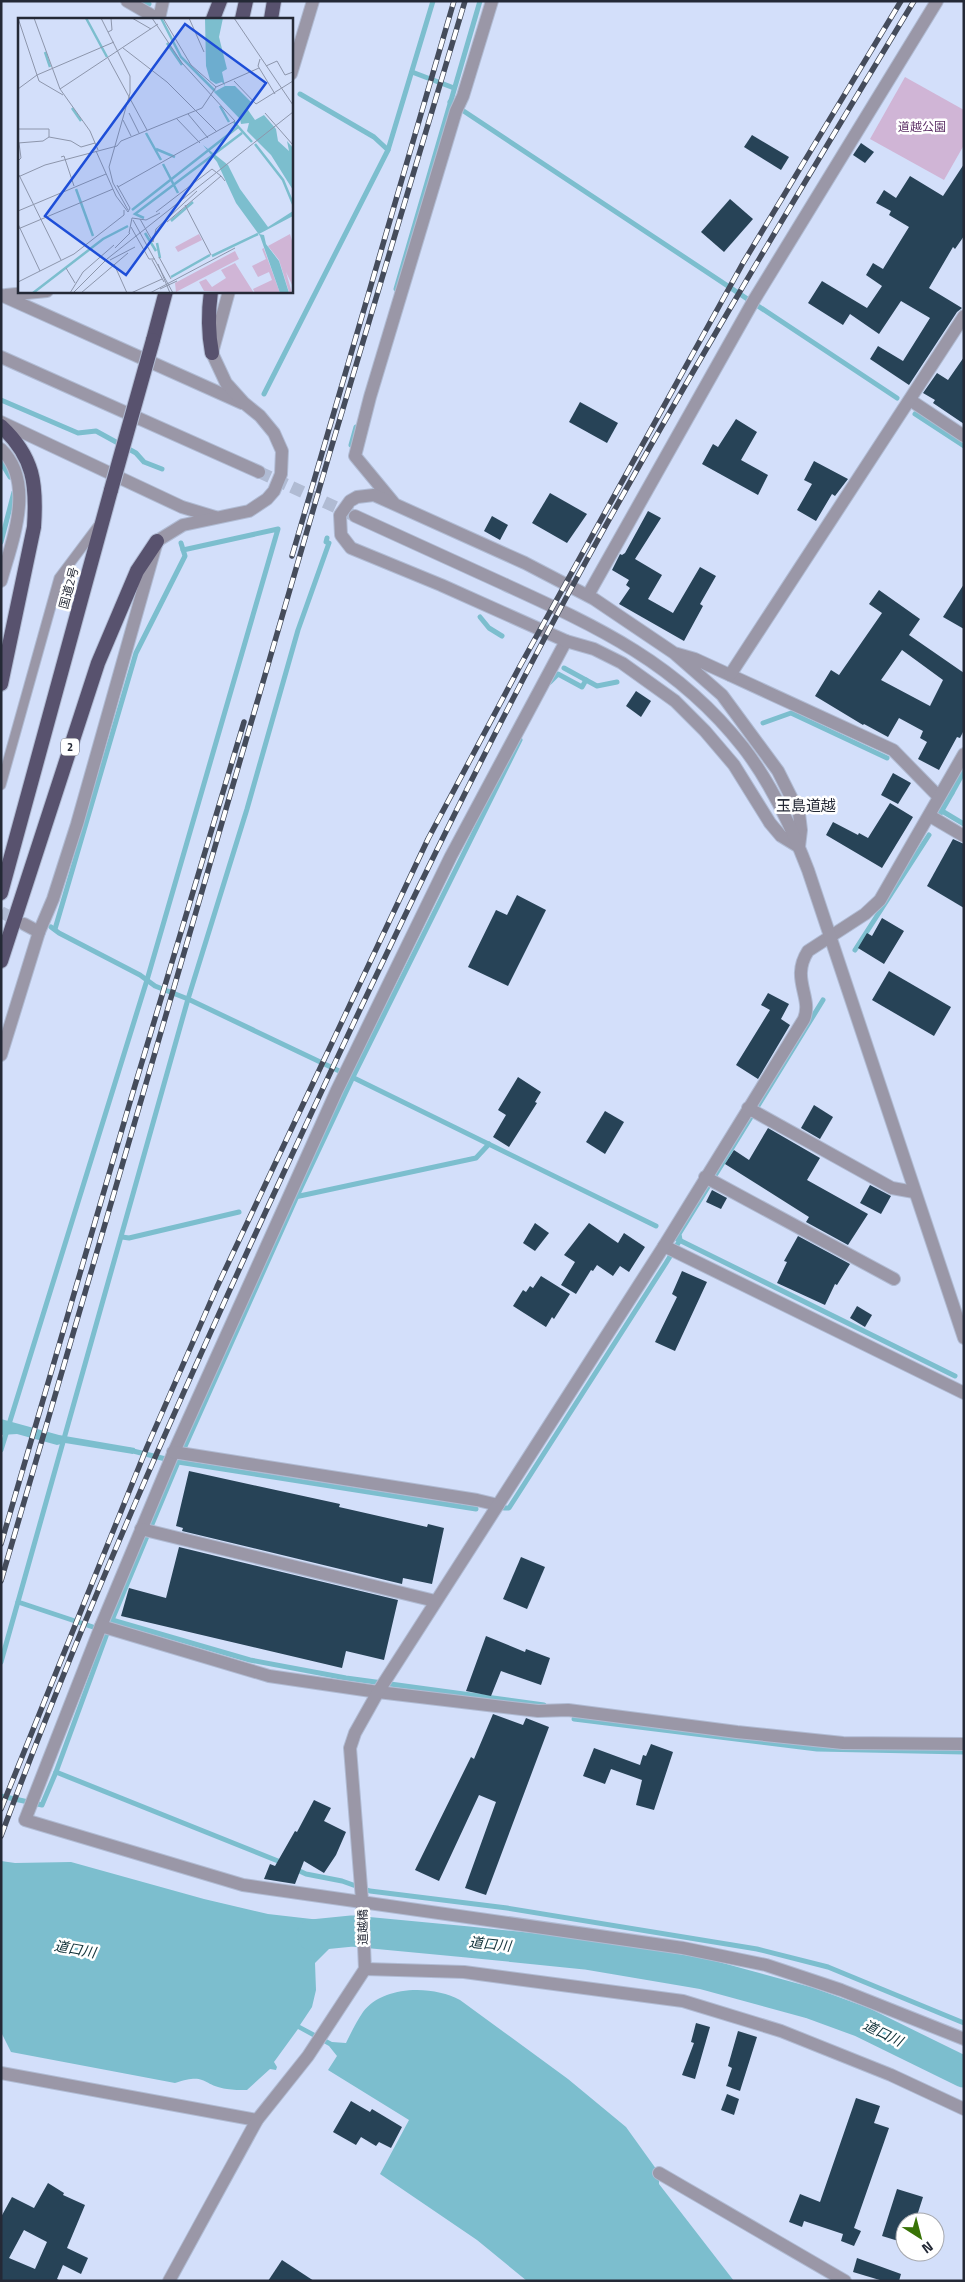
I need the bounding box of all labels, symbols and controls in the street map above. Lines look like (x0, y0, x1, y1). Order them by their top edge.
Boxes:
inset map (18, 18, 292, 292)
park label: 道越公園 (898, 117, 946, 136)
street label: 国道2号 (54, 565, 83, 611)
road number: 2 (61, 739, 79, 756)
district label: 玉島道越 (776, 794, 836, 817)
street label: 道越橋 (353, 1909, 372, 1945)
water label: 道口川 (468, 1931, 514, 1956)
water label: 道口川 (53, 1935, 100, 1963)
water label: 道口川 (860, 2014, 908, 2052)
north arrow (895, 2212, 945, 2262)
text: N (918, 2237, 938, 2259)

